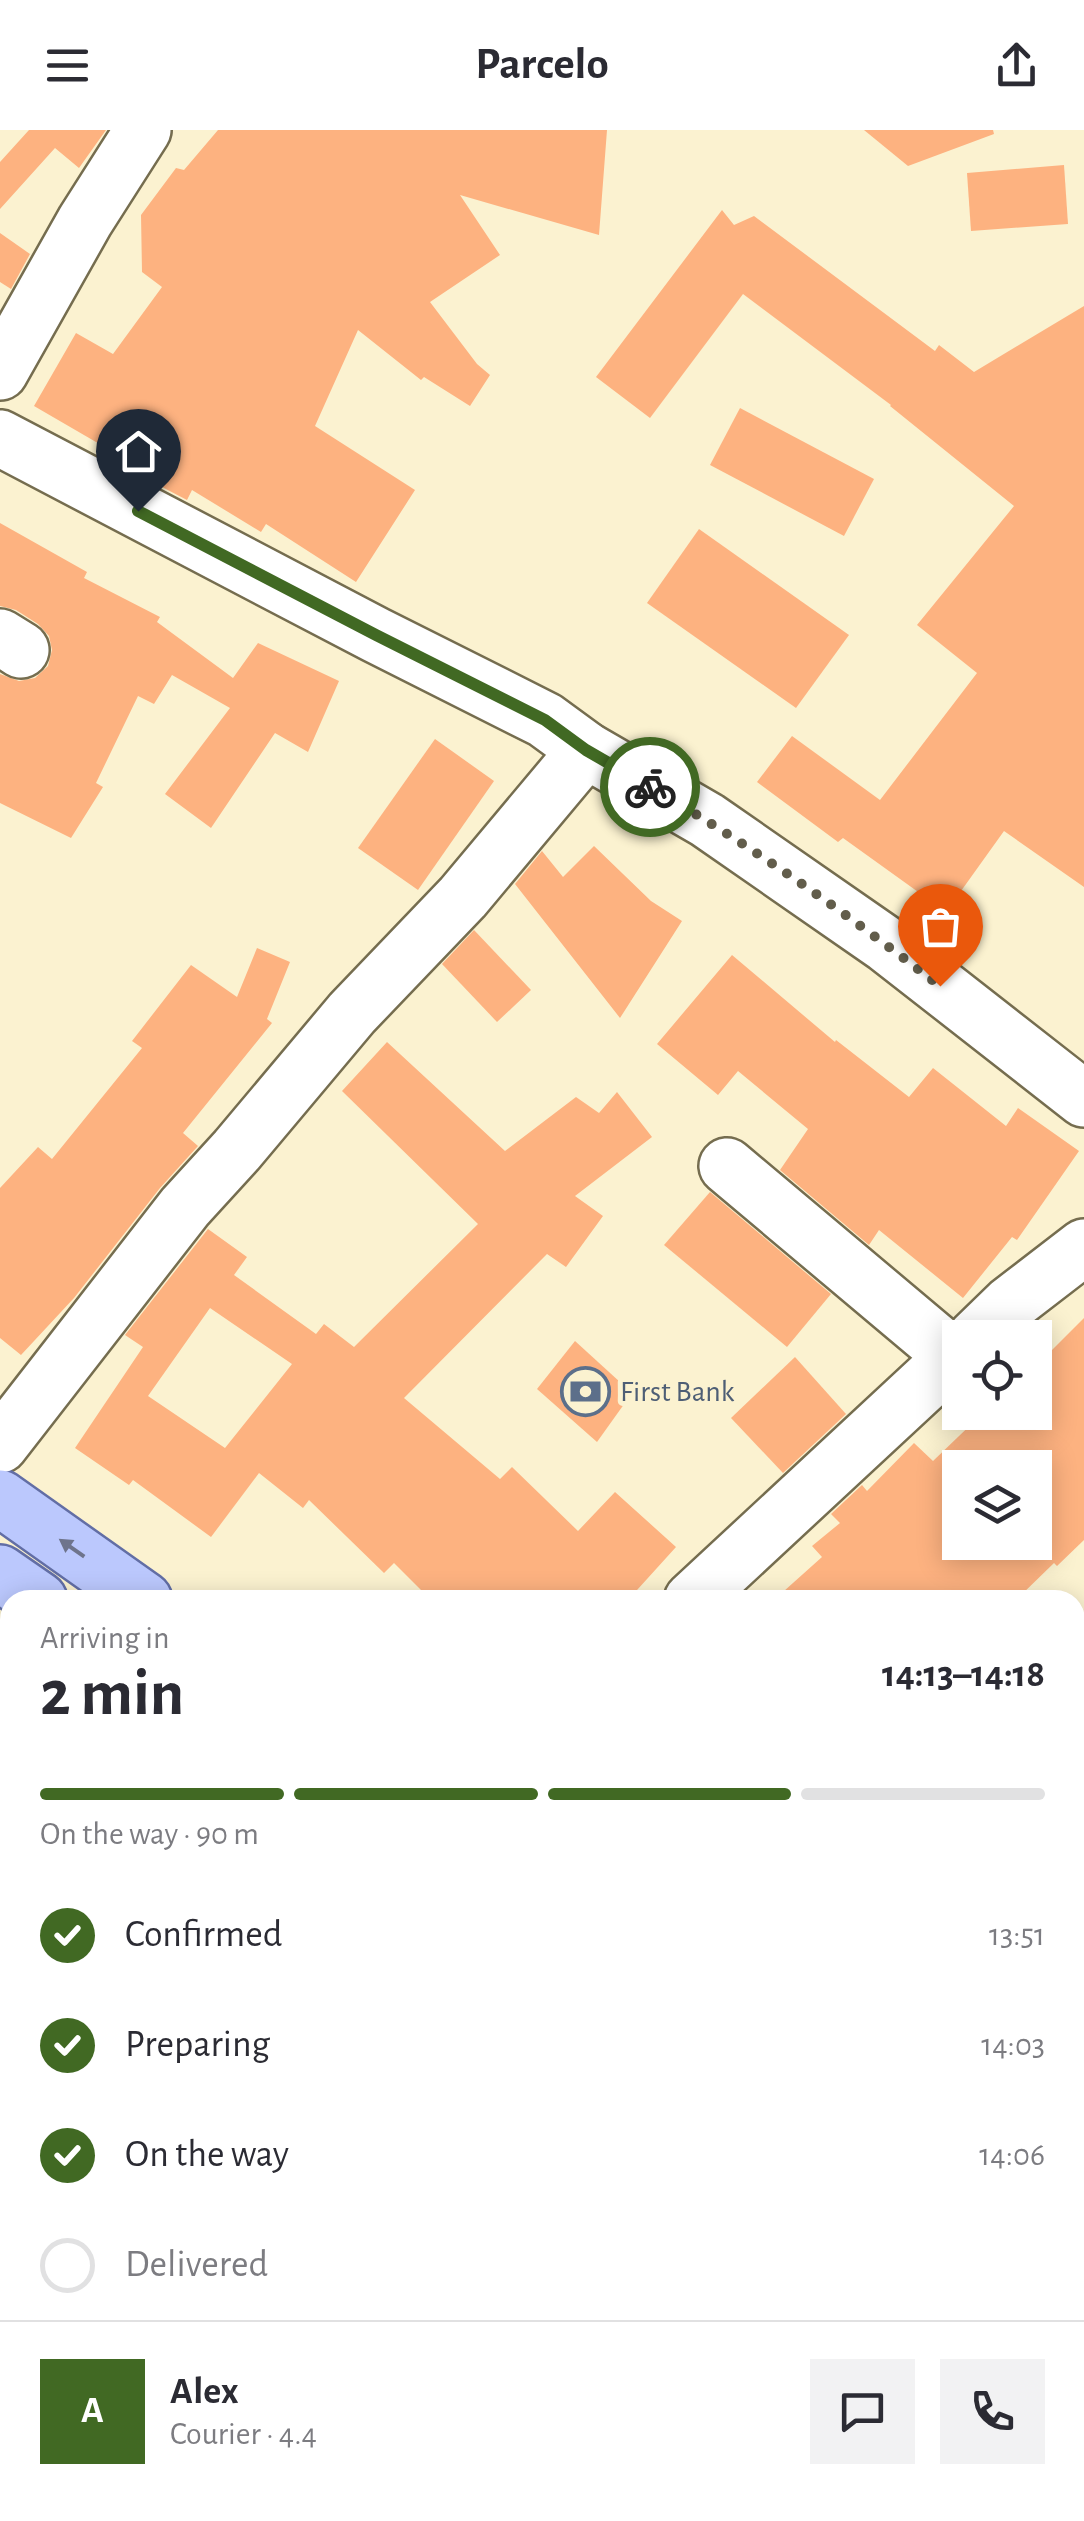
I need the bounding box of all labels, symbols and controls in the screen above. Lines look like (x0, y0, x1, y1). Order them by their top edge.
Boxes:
icon: menu (40, 38, 95, 93)
icon: share (989, 38, 1044, 93)
text: Parcelo (475, 42, 609, 87)
pin (96, 409, 181, 512)
icon: home (111, 424, 166, 479)
courier (600, 737, 700, 837)
icon: bike (623, 760, 678, 815)
pin (898, 884, 983, 987)
icon: bag (913, 899, 968, 954)
map controls (942, 1320, 1052, 1560)
button: locate (942, 1320, 1052, 1430)
bank icon: First Bank (559, 1365, 611, 1417)
place label: First Bank (620, 1377, 735, 1407)
button: layers (942, 1450, 1052, 1560)
one-way arrow (59, 1539, 86, 1559)
text: Arriving in (40, 1622, 169, 1654)
text: 14:13–14:18 (882, 1656, 1045, 1694)
text: 2 min (40, 1662, 184, 1727)
text: On the way · 90 m (40, 1818, 259, 1850)
icon: check (40, 1908, 95, 1963)
text: Confirmed (125, 1916, 282, 1954)
text: 13:51 (989, 1919, 1045, 1951)
icon: check (40, 2018, 95, 2073)
text: Preparing (125, 2026, 270, 2064)
text: 14:03 (981, 2029, 1045, 2061)
icon: check (40, 2128, 95, 2183)
text: On the way (125, 2136, 289, 2174)
text: 14:06 (979, 2139, 1045, 2171)
text: Delivered (125, 2246, 268, 2284)
button: chat (810, 2359, 915, 2464)
button: phone (940, 2359, 1045, 2464)
text: Alex (170, 2373, 239, 2411)
text: A (81, 2392, 104, 2430)
text: Courier · 4.4 (170, 2418, 317, 2450)

